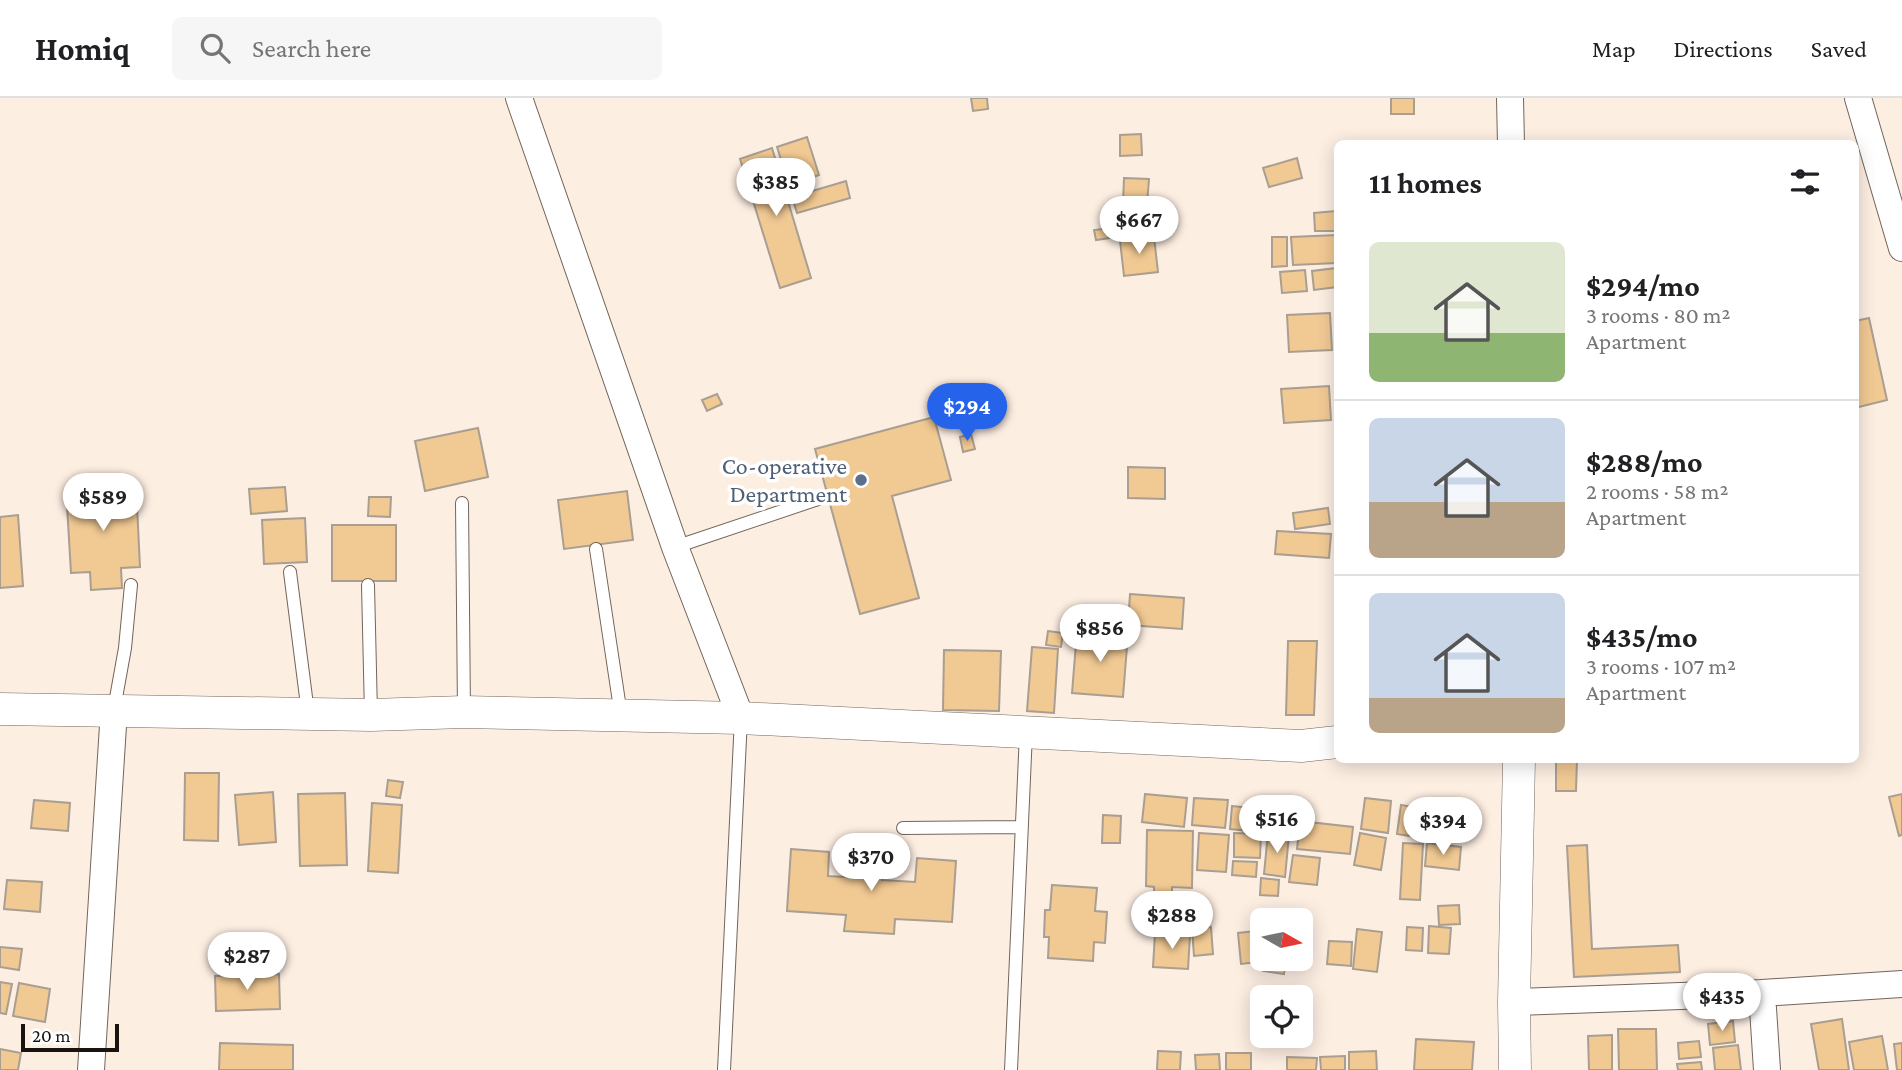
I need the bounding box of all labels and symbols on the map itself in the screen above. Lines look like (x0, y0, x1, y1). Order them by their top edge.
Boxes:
pin: $385 (735, 158, 817, 218)
pin: $667 (1098, 197, 1180, 256)
pin: $294 (926, 384, 1008, 443)
place label: Co-operative Department (722, 452, 848, 507)
marker: Co-operative Department (853, 472, 869, 488)
pin: $589 (62, 474, 144, 533)
pin: $856 (1059, 604, 1141, 664)
pin: $516 (1236, 796, 1318, 855)
pin: $394 (1402, 798, 1484, 857)
pin: $370 (830, 834, 912, 893)
pin: $288 (1131, 892, 1213, 951)
north arrow (1250, 908, 1312, 971)
pin: $287 (206, 932, 288, 992)
pin: $435 (1681, 974, 1763, 1033)
scale bar (21, 1021, 119, 1053)

